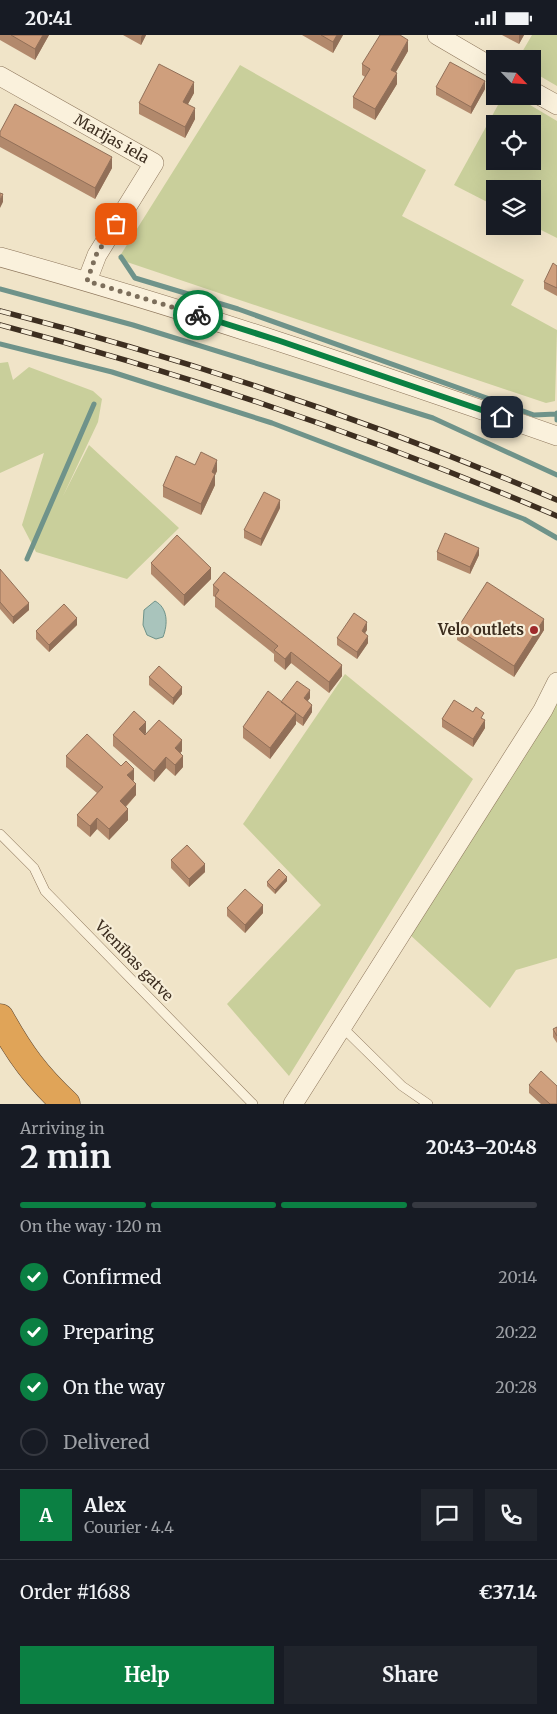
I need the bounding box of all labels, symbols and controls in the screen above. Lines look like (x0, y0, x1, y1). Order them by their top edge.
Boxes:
text: 20:41 (25, 6, 72, 30)
north arrow (486, 50, 541, 105)
map controls (486, 50, 541, 235)
street label: Marijas iela (71, 110, 153, 167)
button: locate (486, 115, 541, 170)
button: layers (486, 180, 541, 235)
pin (95, 203, 137, 245)
icon: bag (102, 210, 130, 238)
courier (173, 290, 223, 340)
icon: bike (184, 301, 212, 329)
pin (481, 396, 523, 438)
icon: home (488, 403, 516, 431)
place label: Velo outlets (437, 620, 524, 639)
marker: Velo outlets (528, 624, 540, 636)
street label: Vienības gatve (90, 916, 178, 1005)
text: Arriving in (20, 1118, 105, 1138)
text: 20:43–20:48 (426, 1135, 537, 1159)
text: 2 min (20, 1137, 111, 1177)
text: On the way · 120 m (20, 1216, 162, 1236)
icon: check (20, 1263, 48, 1291)
text: Confirmed (63, 1265, 161, 1289)
text: 20:14 (498, 1267, 537, 1287)
icon: check (20, 1318, 48, 1346)
text: Preparing (63, 1320, 154, 1344)
text: 20:22 (495, 1322, 537, 1342)
icon: check (20, 1373, 48, 1401)
text: On the way (63, 1375, 165, 1399)
text: 20:28 (495, 1377, 537, 1397)
text: Delivered (63, 1430, 150, 1454)
button: chat (421, 1489, 473, 1541)
button: phone (485, 1489, 537, 1541)
text: Alex (84, 1493, 126, 1517)
text: A (39, 1503, 53, 1527)
text: Courier · 4.4 (84, 1517, 174, 1537)
text: Order #1688 (20, 1580, 131, 1604)
text: €37.14 (478, 1580, 537, 1604)
button: Help (20, 1646, 274, 1704)
button: Share (284, 1646, 537, 1704)

